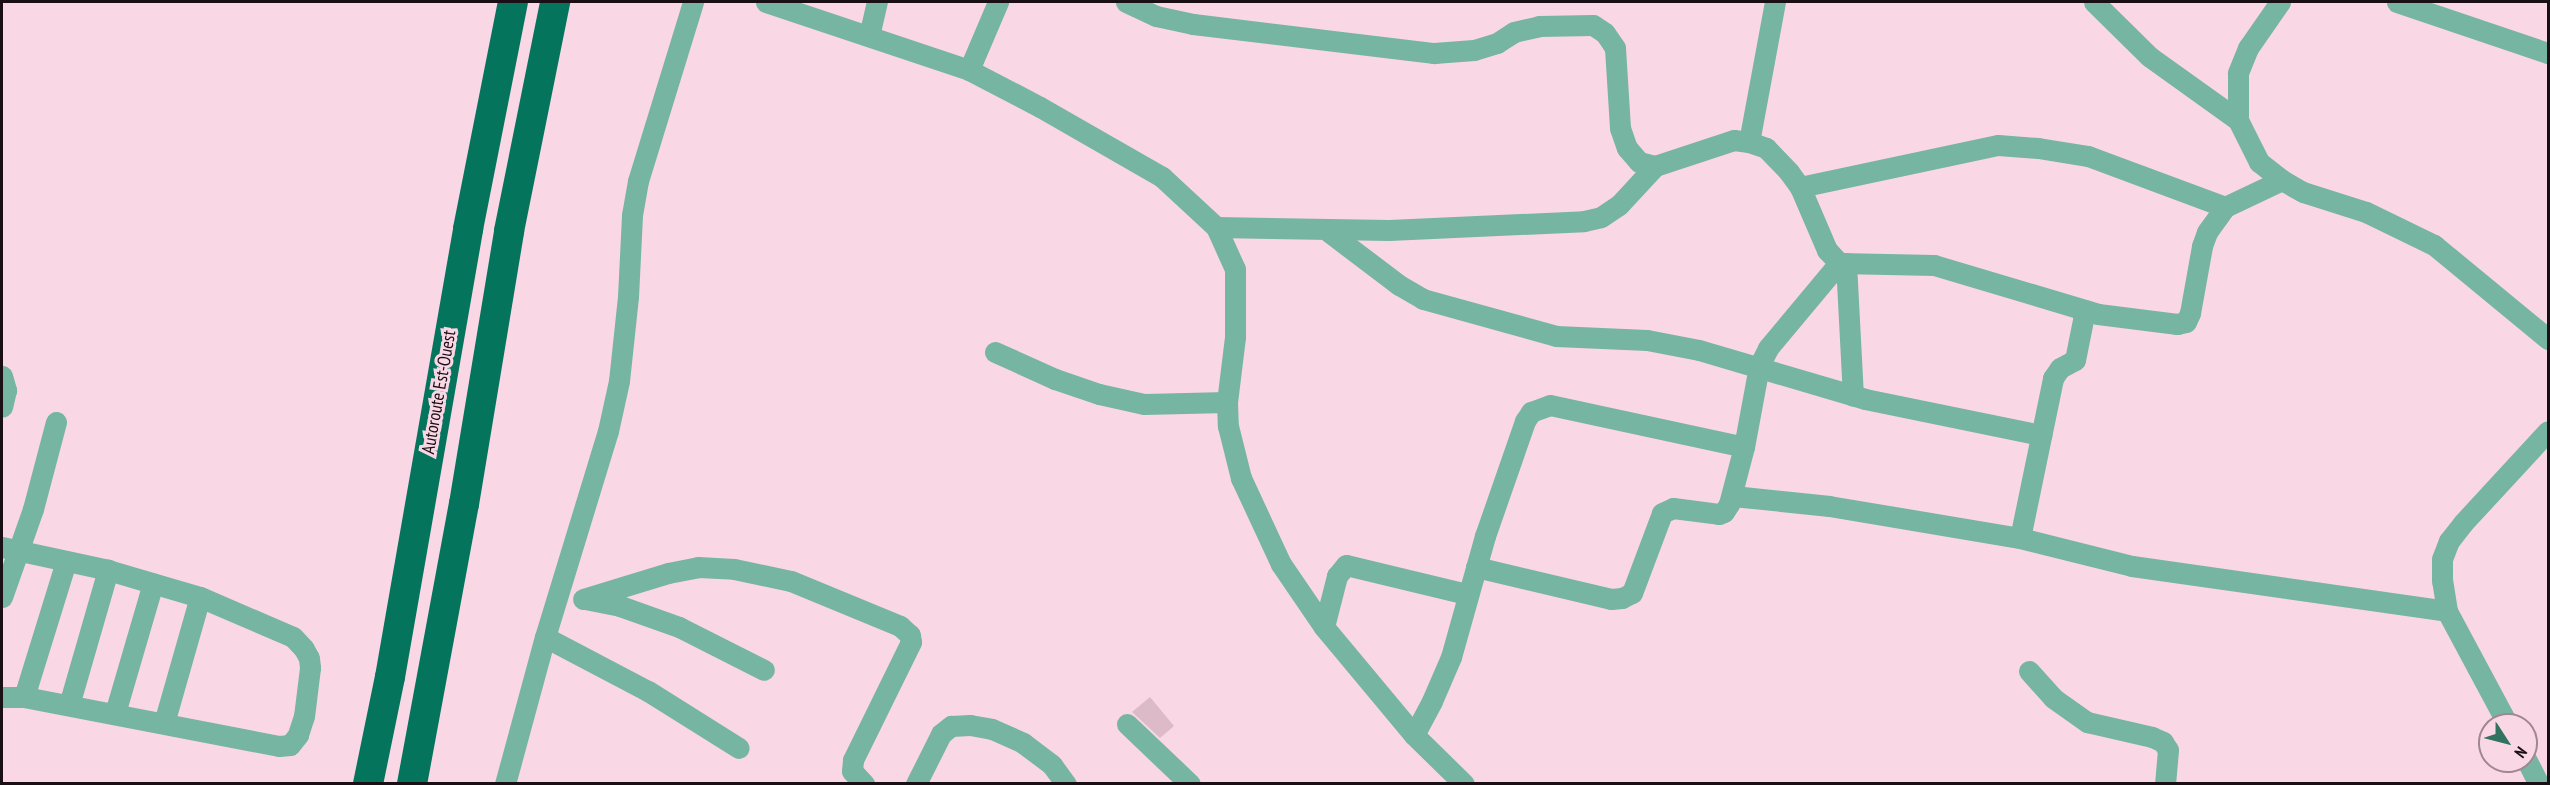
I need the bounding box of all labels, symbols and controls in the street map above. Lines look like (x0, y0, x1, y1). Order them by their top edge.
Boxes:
street label: Autoroute Est-Ouest (417, 328, 461, 456)
north arrow (2478, 713, 2538, 773)
text: N (2510, 743, 2532, 762)

